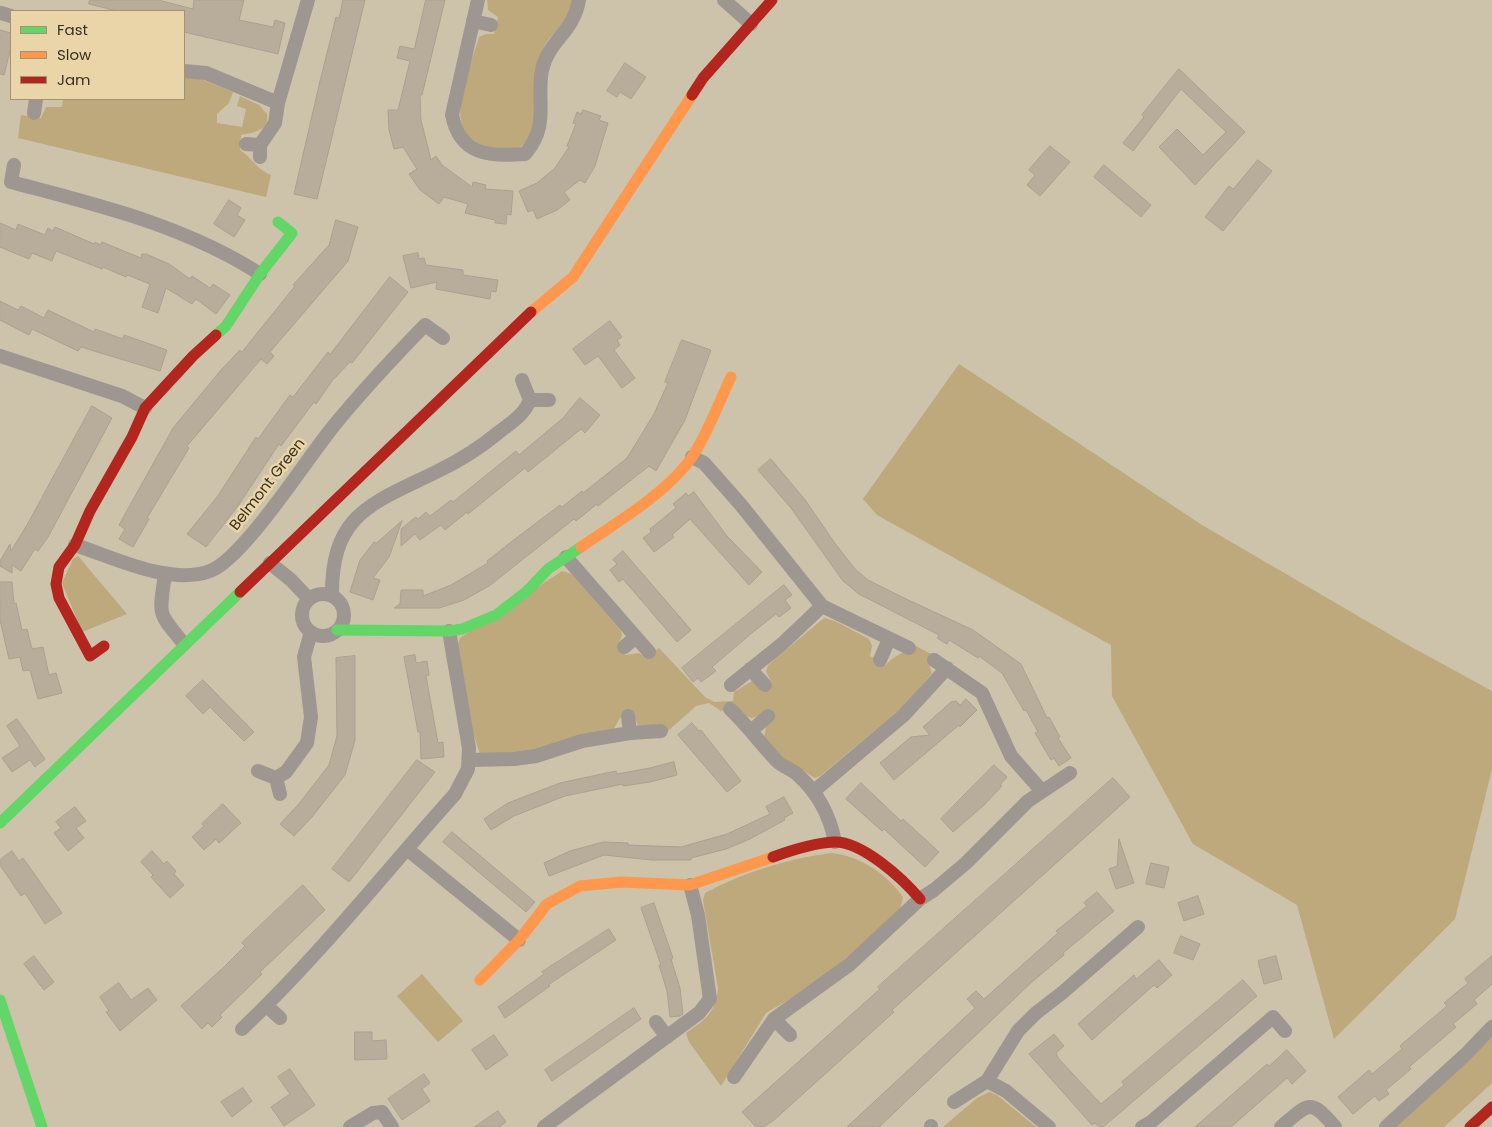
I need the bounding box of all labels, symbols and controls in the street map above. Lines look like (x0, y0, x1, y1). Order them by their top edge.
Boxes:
legend (10, 10, 185, 100)
text: Fast (57, 19, 88, 40)
text: Slow (57, 44, 91, 65)
text: Jam (57, 69, 91, 90)
street label: Belmont Green (227, 435, 309, 535)

